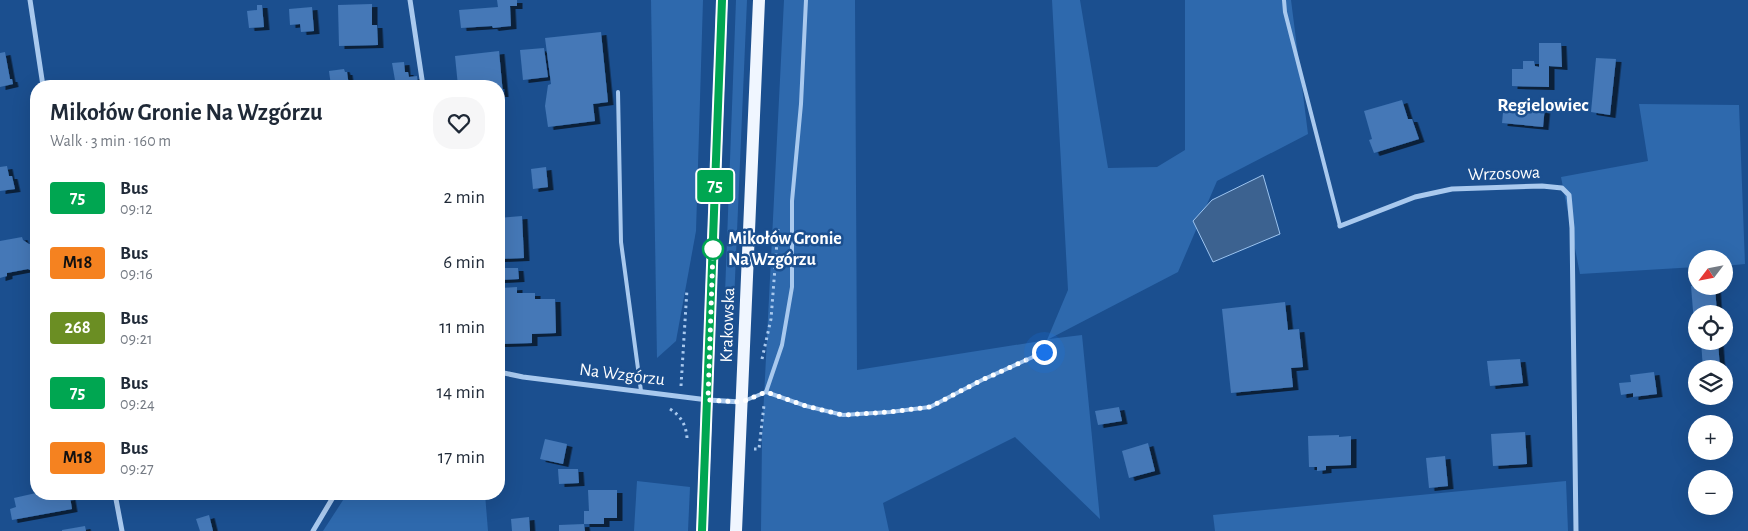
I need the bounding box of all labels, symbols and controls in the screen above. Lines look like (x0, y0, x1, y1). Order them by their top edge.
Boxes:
district label: Regielowiec (1497, 96, 1589, 115)
button: heart (433, 97, 485, 149)
text: Mikołów Gronie Na Wzgórzu (50, 101, 323, 125)
text: Walk · 3 min · 160 m (50, 133, 171, 149)
street label: Wrzosowa (1467, 164, 1541, 184)
line badge: 75 (692, 170, 738, 202)
text: 75 (707, 177, 723, 195)
text: Bus (120, 179, 148, 198)
text: 2 min (444, 188, 485, 207)
text: 75 (70, 189, 85, 207)
text: 09:12 (120, 201, 152, 217)
place label: Mikołów Gronie Na Wzgórzu (728, 230, 842, 269)
marker: Mikołów Gronie Na Wzgórzu (702, 238, 724, 260)
text: Bus (120, 244, 148, 263)
north arrow (1688, 250, 1732, 295)
map controls (1688, 250, 1733, 515)
text: 6 min (443, 253, 485, 272)
text: M18 (63, 254, 92, 272)
text: 09:16 (120, 266, 153, 282)
street label: Krakowska (718, 287, 738, 363)
button: locate (1688, 305, 1733, 350)
text: Bus (120, 309, 148, 328)
text: 11 min (439, 318, 485, 337)
text: 268 (64, 319, 91, 337)
text: 09:21 (120, 331, 152, 347)
your location (1032, 340, 1057, 365)
button: layers (1688, 360, 1733, 405)
street label: Na Wzgórzu (578, 361, 666, 389)
text: Bus (120, 374, 148, 393)
text: 14 min (437, 383, 485, 402)
text: 75 (70, 384, 85, 402)
text: 09:24 (120, 396, 155, 412)
button: + (1688, 415, 1733, 460)
text: Bus (120, 439, 148, 458)
text: 17 min (438, 448, 485, 467)
text: M18 (63, 449, 92, 467)
text: 09:27 (120, 461, 154, 477)
button: − (1688, 470, 1733, 515)

